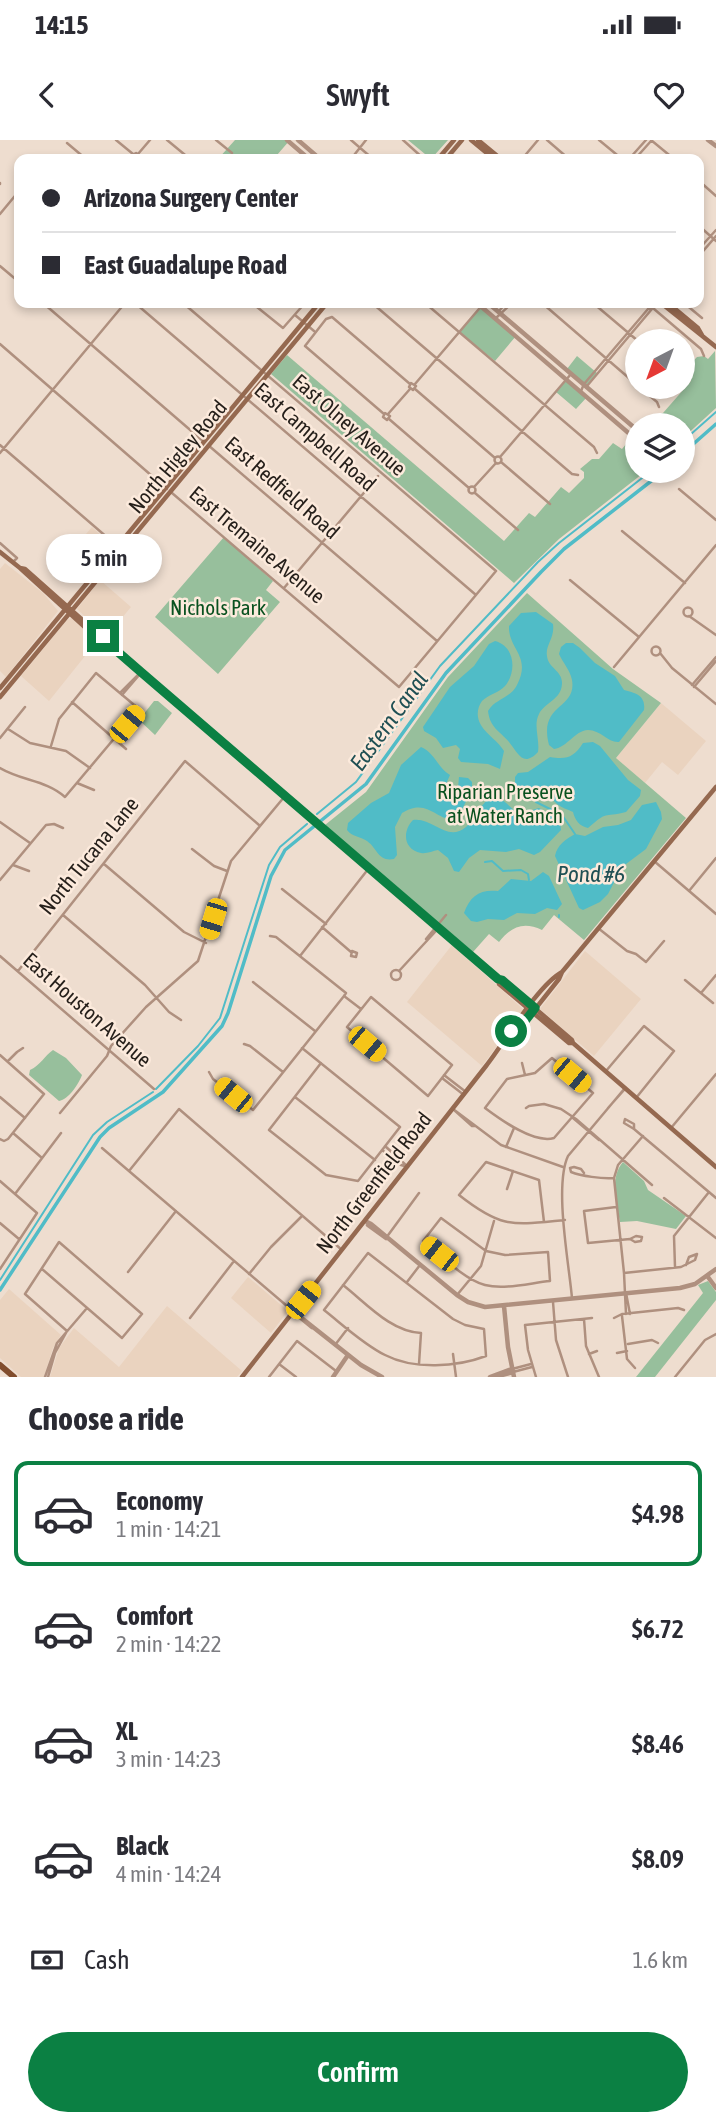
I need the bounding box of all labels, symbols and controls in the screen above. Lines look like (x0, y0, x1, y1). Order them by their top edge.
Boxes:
text: 14:15 (35, 10, 89, 40)
icon: back (28, 76, 66, 114)
text: Swyft (326, 76, 390, 113)
icon: heart (650, 76, 688, 114)
text: Arizona Surgery Center (84, 183, 298, 213)
text: East Guadalupe Road (84, 250, 287, 280)
north arrow (625, 329, 695, 399)
map controls (625, 329, 695, 483)
street label: East Olney Avenue (288, 369, 411, 480)
street label: East Campbell Road (250, 377, 381, 495)
street label: North Higley Road (123, 395, 231, 518)
button: layers (625, 413, 695, 483)
street label: East Redfield Road (221, 431, 345, 543)
street label: East Tremaine Avenue (185, 481, 330, 608)
callout: 5 min (45, 534, 161, 584)
text: 5 min (81, 545, 127, 571)
park label: Nichols Park (170, 595, 266, 619)
route end (87, 620, 119, 652)
water label: Eastern Canal (345, 667, 433, 775)
car (106, 701, 149, 747)
park label: Riparian Preserve at Water Ranch (437, 779, 573, 827)
street label: North Tucana Lane (34, 792, 143, 919)
water label: Pond #6 (557, 861, 625, 887)
car (197, 896, 230, 942)
street label: East Houston Avenue (19, 947, 157, 1071)
route start (495, 1015, 527, 1047)
car (345, 1022, 390, 1066)
car (550, 1053, 595, 1097)
car (211, 1074, 256, 1116)
street label: North Greenfield Road (311, 1107, 436, 1258)
car (416, 1233, 463, 1275)
car (282, 1277, 325, 1323)
text: Choose a ride (28, 1400, 184, 1437)
icon: car (32, 1482, 95, 1545)
text: Economy (116, 1486, 203, 1516)
text: $4.98 (632, 1499, 684, 1529)
text: 1 min · 14:21 (116, 1516, 222, 1542)
icon: car (32, 1597, 95, 1660)
text: Comfort (116, 1601, 193, 1631)
text: $6.72 (632, 1614, 684, 1644)
text: 2 min · 14:22 (116, 1631, 222, 1657)
icon: car (32, 1712, 95, 1775)
text: XL (116, 1716, 138, 1746)
text: $8.46 (632, 1729, 684, 1759)
text: 3 min · 14:23 (116, 1746, 222, 1772)
icon: car (32, 1827, 95, 1890)
text: Black (116, 1831, 168, 1861)
text: $8.09 (632, 1844, 684, 1874)
text: 4 min · 14:24 (116, 1861, 222, 1887)
icon: cash (28, 1941, 66, 1979)
text: Cash (84, 1945, 130, 1975)
text: 1.6 km (632, 1947, 688, 1973)
button: Confirm (28, 2032, 688, 2112)

